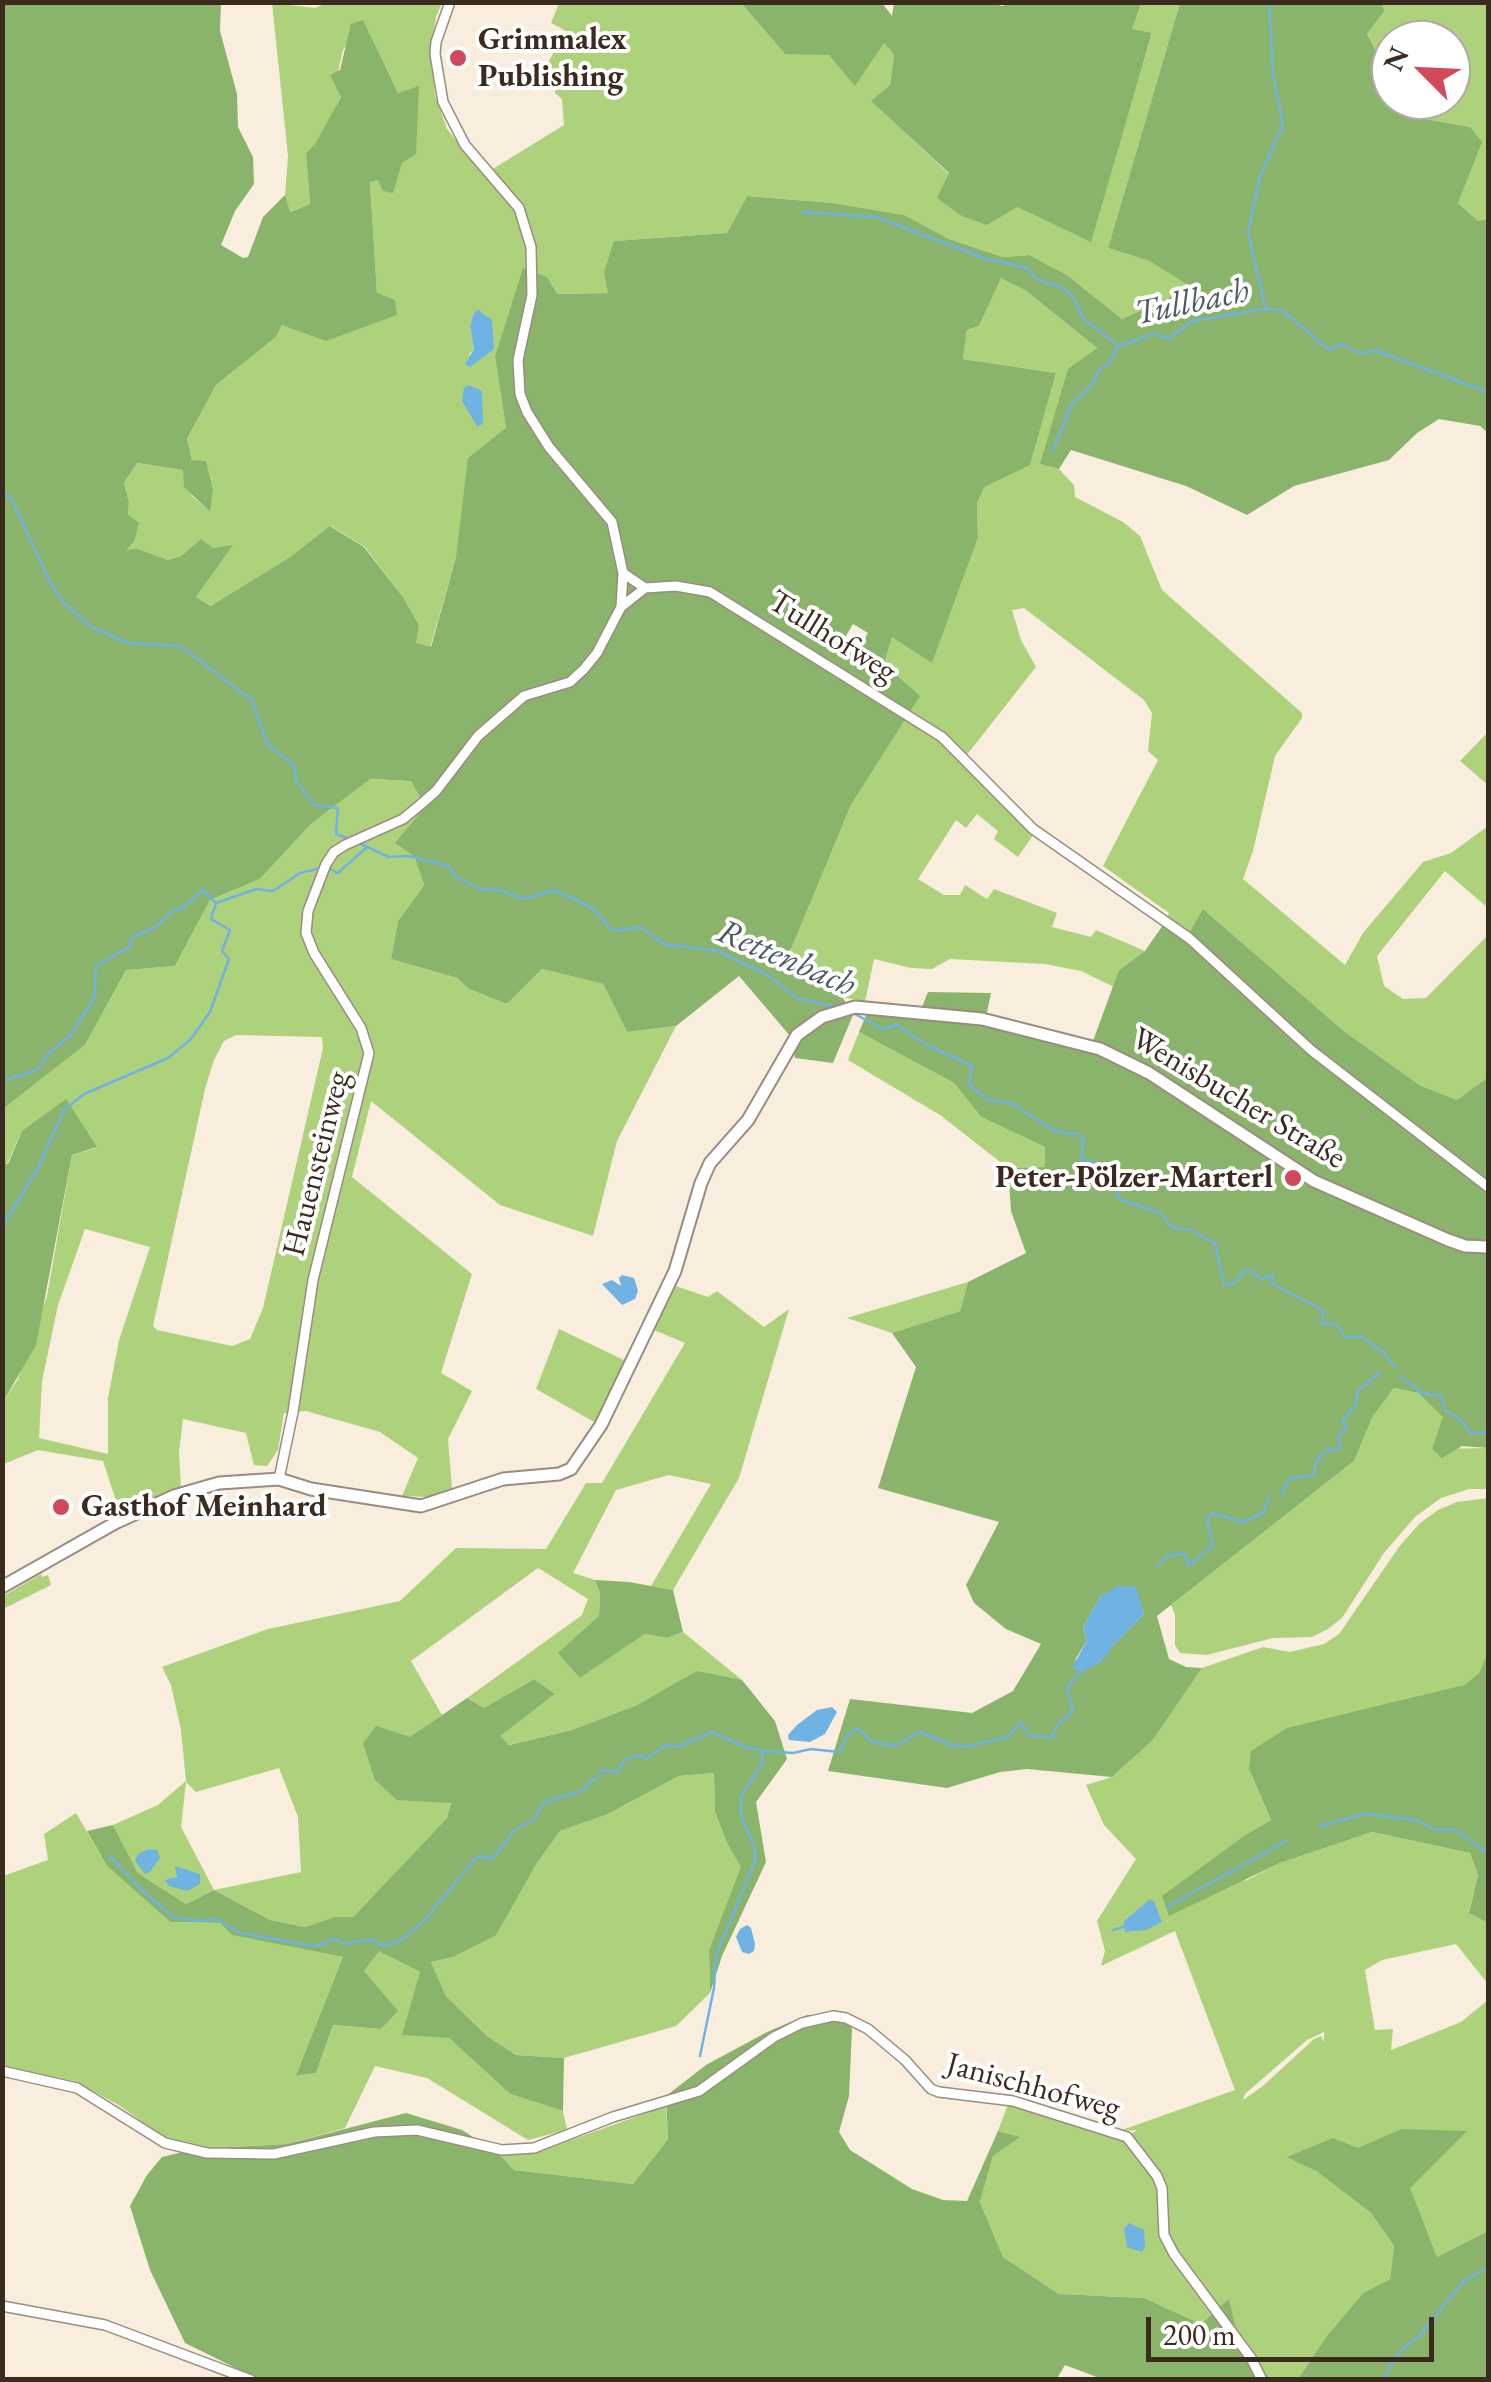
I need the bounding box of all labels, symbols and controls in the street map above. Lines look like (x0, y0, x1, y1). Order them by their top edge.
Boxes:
north arrow (1371, 20, 1471, 120)
place label: Grimmalex Publishing (478, 21, 627, 96)
text: N (1374, 41, 1416, 76)
marker: Grimmalex Publishing (447, 47, 469, 69)
water label: Tullbach (1131, 270, 1253, 336)
street label: Tullhofweg (761, 583, 903, 691)
water label: Rettenbach (710, 911, 862, 1007)
street label: Wenisbucher Straße (1124, 1020, 1352, 1178)
street label: Hauensteinweg (275, 1068, 359, 1260)
place label: Peter-Pölzer-Marterl (995, 1159, 1273, 1197)
marker: Peter-Pölzer-Marterl (1282, 1167, 1304, 1189)
place label: Gasthof Meinhard (81, 1488, 327, 1526)
marker: Gasthof Meinhard (50, 1496, 72, 1518)
street label: Janischhofweg (942, 2045, 1124, 2129)
scale bar (1151, 2297, 1438, 2359)
text: 200 m (1163, 2315, 1236, 2354)

